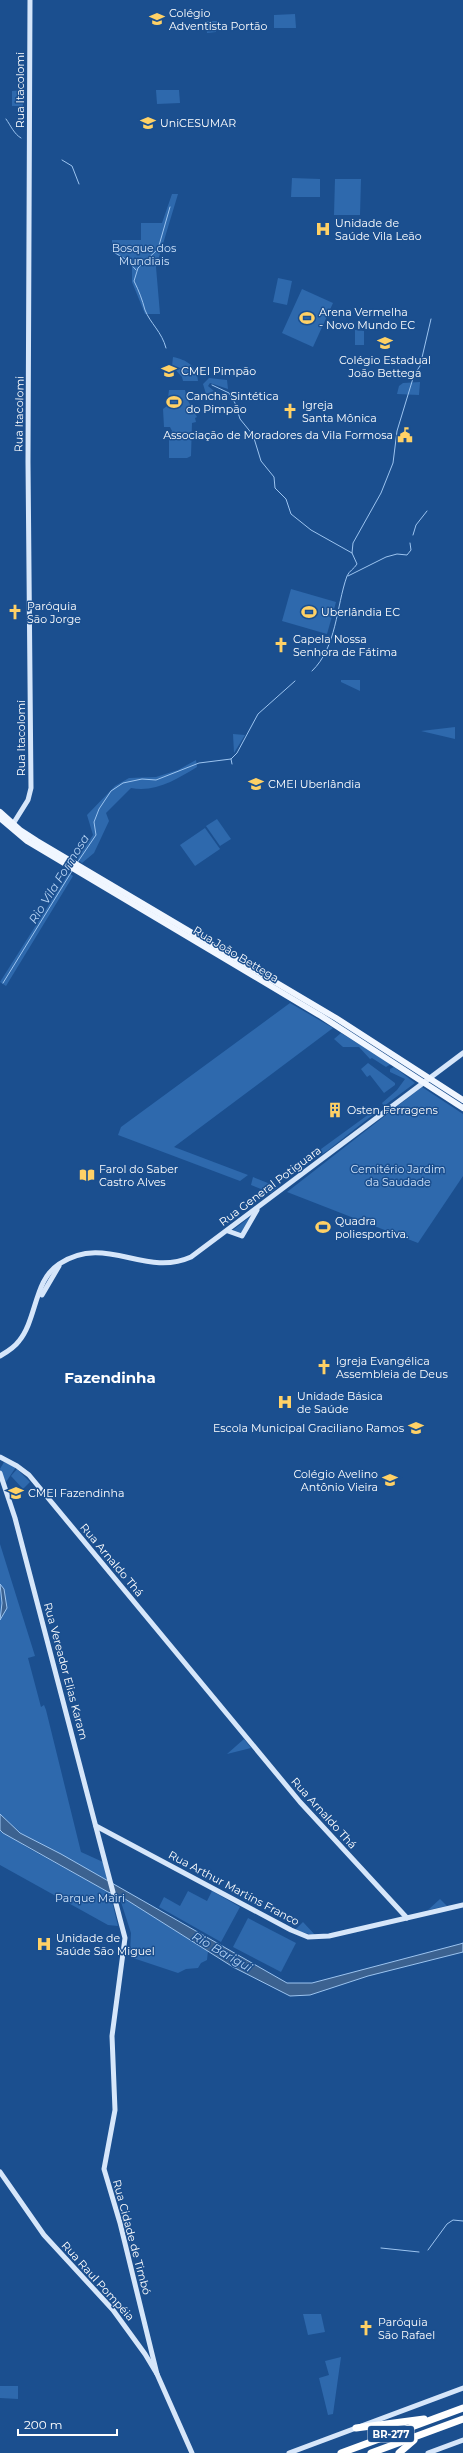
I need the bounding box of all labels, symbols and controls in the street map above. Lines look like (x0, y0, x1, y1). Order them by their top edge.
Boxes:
place label: Colégio Adventista Portão (169, 6, 268, 33)
school or university icon: Colégio Adventista Portão (148, 10, 166, 28)
street label: Rua Itacolomi (13, 52, 27, 128)
school or university icon: UniCESUMAR (139, 114, 157, 132)
place label: UniCESUMAR (160, 116, 236, 130)
place label: Unidade de Saúde Vila Leão (335, 216, 422, 243)
hospital icon: Unidade de Saúde Vila Leão (314, 220, 332, 238)
park label: Bosque dos Mundiais (112, 241, 177, 268)
place label: Arena Vermelha - Novo Mundo EC (319, 305, 415, 332)
sports icon: Arena Vermelha - Novo Mundo EC (298, 309, 316, 327)
school or university icon: Colégio Estadual João Bettega (376, 334, 394, 352)
place label: Colégio Estadual João Bettega (339, 353, 431, 380)
school or university icon: CMEI Pimpão (160, 362, 178, 380)
place label: CMEI Pimpão (181, 364, 256, 378)
street label: Rua Itacolomi (11, 376, 27, 452)
place label: Cancha Sintética do Pimpão (186, 389, 279, 416)
sports icon: Cancha Sintética do Pimpão (165, 393, 183, 411)
place label: Igreja Santa Mônica (302, 398, 377, 425)
church icon: Igreja Santa Mônica (281, 402, 299, 420)
public building icon: Associação de Moradores da Vila Formosa (396, 426, 414, 444)
place label: Associação de Moradores da Vila Formosa (163, 428, 393, 442)
place label: Paróquia São Jorge (27, 599, 81, 626)
church icon: Paróquia São Jorge (6, 603, 24, 621)
sports icon: Uberlândia EC (300, 603, 318, 621)
place label: Uberlândia EC (321, 605, 400, 619)
place label: Capela Nossa Senhora de Fátima (293, 632, 397, 659)
church icon: Capela Nossa Senhora de Fátima (272, 636, 290, 654)
street label: Rua Itacolomi (14, 700, 28, 776)
school or university icon: CMEI Uberlândia (247, 775, 265, 793)
place label: CMEI Uberlândia (268, 777, 361, 791)
water label: Rio Vila Formosa (25, 831, 92, 926)
street label: Rua João Bettega (191, 923, 281, 985)
building icon: Osten Ferragens (326, 1101, 344, 1119)
place label: Osten Ferragens (347, 1103, 439, 1117)
street label: Rua General Potiguara (216, 1143, 324, 1229)
place label: Farol do Saber Castro Alves (99, 1162, 178, 1189)
park label: Cemitério Jardim da Saudade (350, 1162, 446, 1189)
library icon: Farol do Saber Castro Alves (78, 1166, 96, 1184)
place label: Quadra poliesportiva. (335, 1214, 408, 1241)
sports icon: Quadra poliesportiva. (314, 1218, 332, 1236)
place label: Igreja Evangélica Assembleia de Deus (336, 1354, 448, 1381)
church icon: Igreja Evangélica Assembleia de Deus (315, 1358, 333, 1376)
district label: Fazendinha (64, 1368, 156, 1387)
place label: Unidade Básica de Saúde (297, 1389, 383, 1416)
hospital icon: Unidade Básica de Saúde (276, 1393, 294, 1411)
school or university icon: Escola Municipal Graciliano Ramos (407, 1419, 425, 1437)
place label: Escola Municipal Graciliano Ramos (213, 1421, 405, 1435)
place label: Colégio Avelino Antônio Vieira (293, 1467, 378, 1494)
school or university icon: Colégio Avelino Antônio Vieira (381, 1471, 399, 1489)
school or university icon: CMEI Fazendinha (7, 1484, 25, 1502)
place label: CMEI Fazendinha (28, 1486, 124, 1500)
street label: Rua Arnaldo Thá (77, 1521, 147, 1599)
street label: Rua Vereador Elias Karam (41, 1601, 91, 1741)
street label: Rua Arnaldo Thá (288, 1774, 360, 1852)
street label: Rua Arthur Martins Franco (166, 1848, 302, 1929)
park label: Parque Mairi (55, 1891, 125, 1905)
water label: Rio Barigui (189, 1928, 256, 1975)
place label: Unidade de Saúde São Miguel (56, 1931, 155, 1958)
hospital icon: Unidade de Saúde São Miguel (35, 1935, 53, 1953)
street label: Rua Cidade de Timbó (110, 2178, 154, 2296)
street label: Rua Raul Pompéia (59, 2238, 137, 2324)
place label: Paróquia São Rafael (378, 2315, 435, 2342)
church icon: Paróquia São Rafael (357, 2319, 375, 2337)
scale bar (18, 2411, 117, 2437)
text: 200 m (24, 2417, 63, 2432)
road number: BR-277 (368, 2426, 414, 2442)

